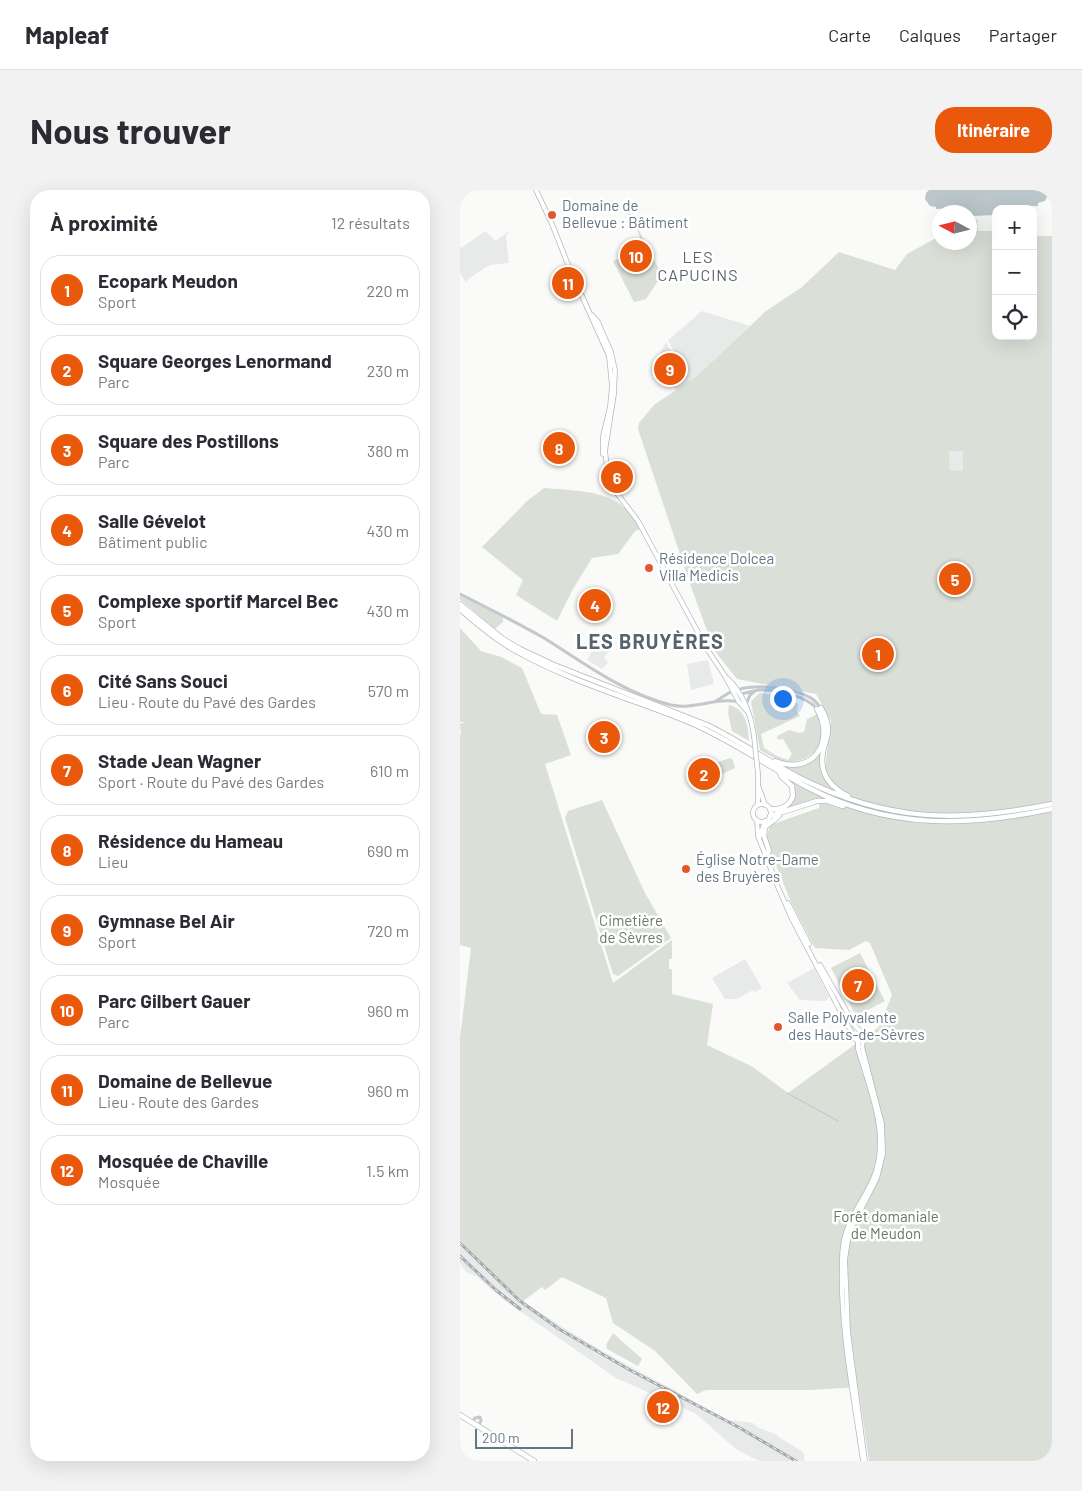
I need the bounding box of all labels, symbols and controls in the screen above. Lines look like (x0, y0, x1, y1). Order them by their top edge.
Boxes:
text: Mapleaf (25, 20, 109, 49)
text: Carte (828, 24, 871, 46)
text: Calques (899, 24, 961, 46)
text: Partager (989, 24, 1057, 46)
button: Itinéraire (935, 107, 1052, 153)
text: Nous trouver (30, 109, 231, 151)
place label: Domaine de Bellevue : Bâtiment (562, 196, 688, 231)
north arrow (932, 205, 977, 250)
map controls (992, 205, 1037, 340)
button: + (992, 205, 1037, 250)
marker: Domaine de Bellevue : Bâtiment (546, 209, 558, 221)
text: À proximité (50, 210, 158, 235)
text: 12 résultats (331, 213, 410, 232)
pin: 10 (620, 237, 652, 275)
district label: LES CAPUCINS (657, 247, 739, 284)
button: − (992, 250, 1037, 295)
pin: 11 (552, 264, 584, 302)
text: Ecopark Meudon (98, 269, 238, 292)
text: 1 (64, 281, 70, 300)
text: 220 m (366, 281, 409, 300)
text: Sport (98, 292, 137, 311)
button: locate (992, 295, 1037, 340)
text: Square Georges Lenormand (98, 349, 332, 372)
pin: 9 (654, 350, 686, 388)
text: 2 (63, 361, 71, 380)
text: 230 m (367, 361, 409, 380)
text: Parc (98, 372, 130, 391)
text: Square des Postillons (98, 429, 279, 452)
pin: 8 (543, 429, 575, 467)
text: 3 (63, 441, 71, 460)
text: 380 m (367, 441, 409, 460)
text: Parc (98, 452, 130, 471)
pin: 6 (601, 458, 633, 496)
text: Salle Gévelot (98, 509, 206, 532)
text: 4 (62, 521, 72, 540)
text: 430 m (366, 521, 409, 540)
text: Bâtiment public (98, 532, 208, 551)
place label: Résidence Dolcea Villa Medicis (659, 549, 774, 584)
pin: 5 (939, 560, 971, 598)
marker: Résidence Dolcea Villa Medicis (643, 562, 655, 574)
pin: 4 (579, 586, 611, 624)
text: Complexe sportif Marcel Bec (98, 589, 338, 612)
text: 5 (63, 601, 71, 620)
text: 430 m (366, 601, 409, 620)
text: Sport (98, 612, 137, 631)
district label: LES BRUYÈRES (576, 629, 724, 653)
pin: 1 (862, 635, 894, 673)
text: Cité Sans Souci (98, 669, 228, 692)
text: 6 (63, 681, 71, 700)
text: 570 m (368, 681, 409, 700)
your location (770, 686, 796, 712)
text: Lieu · Route du Pavé des Gardes (98, 692, 316, 711)
pin: 3 (588, 718, 620, 756)
text: Stade Jean Wagner (98, 749, 261, 772)
pin: 2 (688, 755, 720, 793)
text: 7 (63, 761, 71, 780)
text: 610 m (370, 761, 409, 780)
text: Sport · Route du Pavé des Gardes (98, 772, 324, 791)
text: Résidence du Hameau (98, 829, 283, 852)
text: 8 (63, 841, 71, 860)
text: 690 m (367, 841, 409, 860)
place label: Église Notre-Dame des Bruyères (696, 850, 819, 885)
text: Lieu (98, 852, 128, 871)
marker: Église Notre-Dame des Bruyères (680, 863, 692, 875)
text: Gymnase Bel Air (98, 909, 235, 932)
park label: Cimetière de Sèvres (599, 911, 663, 946)
text: 9 (63, 921, 71, 940)
text: 720 m (367, 921, 409, 940)
text: Sport (98, 932, 137, 951)
pin: 7 (842, 966, 874, 1004)
text: Parc Gilbert Gauer (98, 989, 251, 1012)
text: 10 (60, 1001, 74, 1020)
text: 960 m (367, 1001, 409, 1020)
place label: Salle Polyvalente des Hauts-de-Sèvres (788, 1008, 925, 1043)
text: Parc (98, 1012, 130, 1031)
marker: Salle Polyvalente des Hauts-de-Sèvres (772, 1021, 784, 1033)
text: Domaine de Bellevue (98, 1069, 272, 1092)
text: 11 (61, 1081, 73, 1100)
text: 960 m (367, 1081, 409, 1100)
text: Lieu · Route des Gardes (98, 1092, 259, 1111)
text: Mosquée de Chaville (98, 1149, 268, 1172)
text: 12 (60, 1161, 74, 1180)
text: 1.5 km (366, 1161, 409, 1180)
text: Mosquée (98, 1172, 160, 1191)
park label: Forêt domaniale de Meudon (833, 1207, 939, 1242)
pin: 12 (647, 1388, 679, 1426)
scale bar (475, 1426, 572, 1449)
text: 200 m (482, 1429, 520, 1446)

